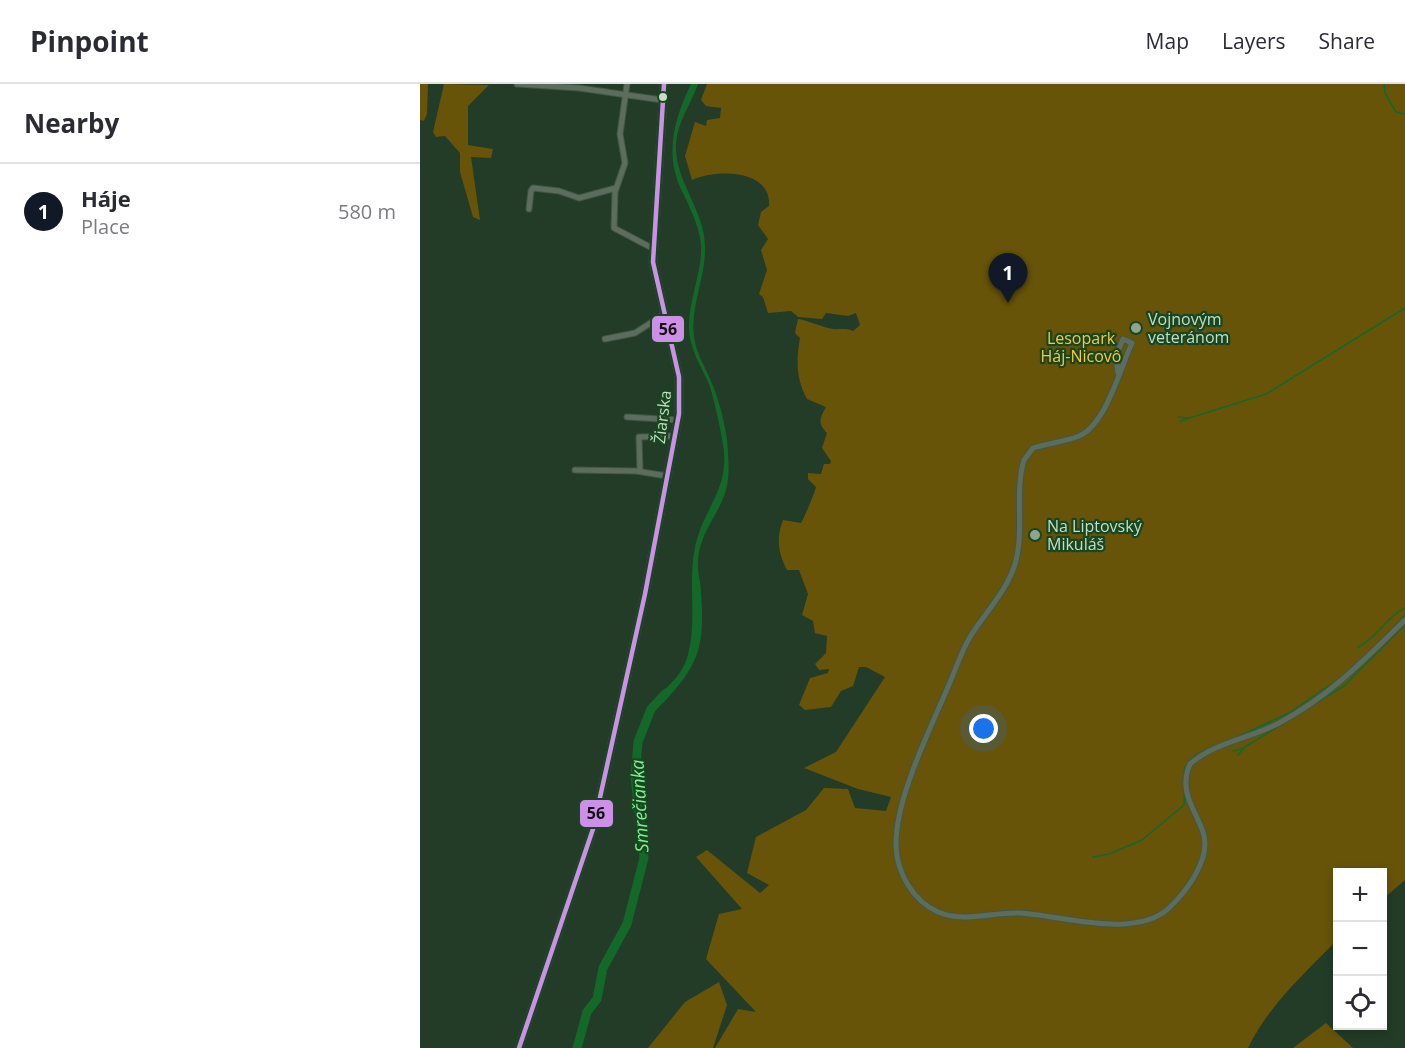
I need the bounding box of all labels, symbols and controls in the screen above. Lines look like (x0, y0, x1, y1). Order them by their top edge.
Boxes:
text: Pinpoint (30, 22, 149, 60)
text: Map (1146, 27, 1189, 55)
text: Layers (1222, 27, 1286, 55)
text: Share (1319, 27, 1375, 55)
unlabelled marker (657, 91, 669, 103)
text: Nearby (24, 105, 119, 141)
text: Háje (81, 183, 131, 213)
text: 1 (38, 198, 49, 225)
text: 580 m (338, 198, 396, 225)
text: Place (81, 213, 130, 240)
pin: 1 (988, 254, 1028, 303)
place label: Vojnovým veteránom (1148, 308, 1229, 348)
line badge: 56 (651, 315, 685, 343)
text: 56 (659, 318, 677, 340)
marker: Vojnovým veteránom (1129, 321, 1143, 335)
park label: Lesopark Háj-Nicovô (1041, 327, 1121, 367)
street label: Žiarska (648, 389, 676, 445)
place label: Na Liptovský Mikuláš (1047, 515, 1143, 555)
marker: Na Liptovský Mikuláš (1028, 528, 1042, 542)
your location (969, 714, 998, 743)
water label: Smrečianka (625, 759, 653, 853)
line badge: 56 (579, 799, 614, 828)
text: 56 (587, 802, 605, 824)
map controls (1333, 868, 1387, 1030)
button: + (1333, 868, 1387, 922)
button: − (1333, 922, 1387, 976)
button: locate (1333, 976, 1387, 1030)

